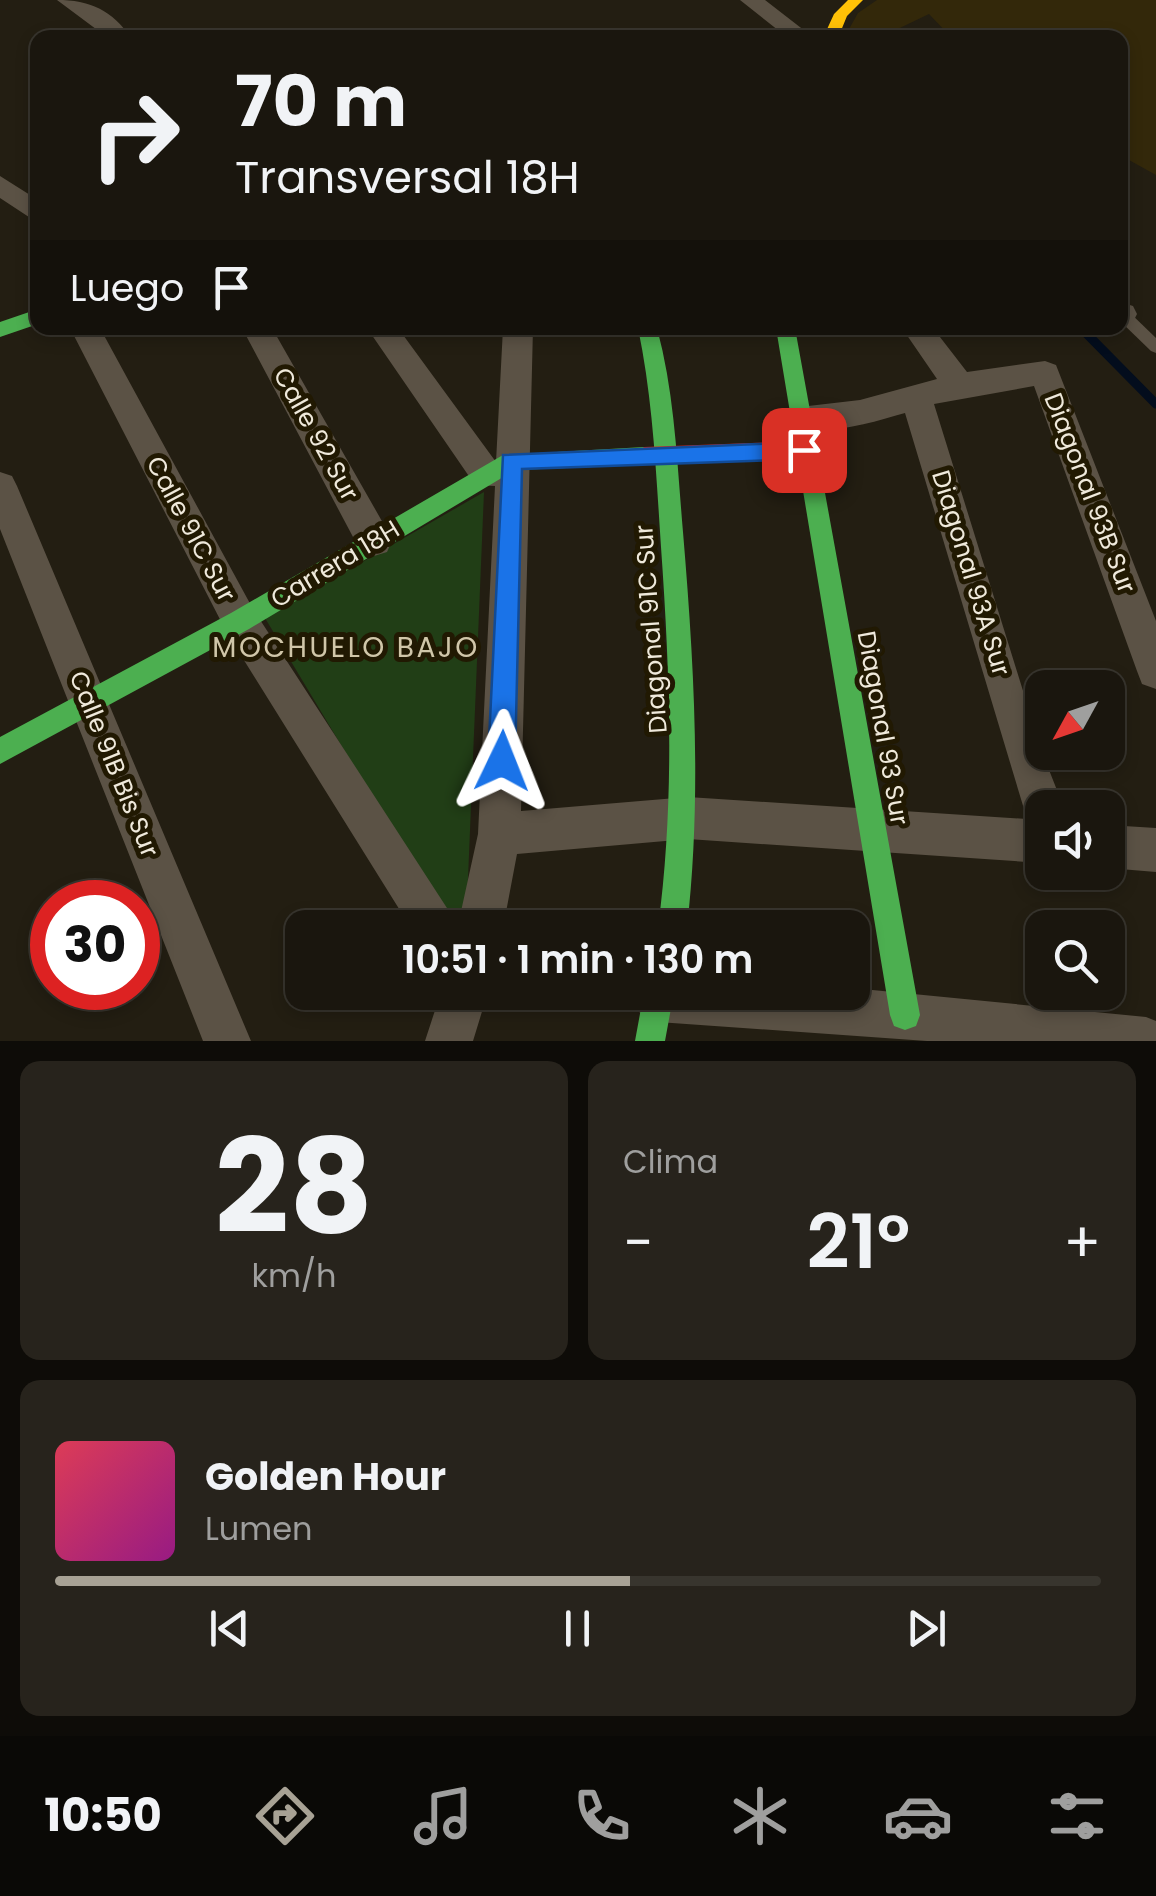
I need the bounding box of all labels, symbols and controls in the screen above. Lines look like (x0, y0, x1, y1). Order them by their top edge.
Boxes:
text: 70 m (235, 52, 407, 151)
icon: right (70, 70, 200, 200)
text: Transversal 18H (235, 146, 580, 209)
icon: arrive (204, 260, 259, 315)
text: Luego (70, 261, 184, 314)
street label: Calle 92 Sur (265, 361, 367, 507)
street label: Diagonal 93B Sur (1036, 388, 1144, 598)
pin (762, 408, 847, 493)
icon: arrive (777, 423, 832, 478)
street label: Calle 91C Sur (138, 450, 244, 608)
street label: Diagonal 93A Sur (923, 466, 1019, 680)
street label: Carrera 18H (264, 512, 406, 616)
street label: Diagonal 91C Sur (626, 523, 676, 735)
district label: MOCHUELO BAJO (212, 628, 480, 667)
street label: Diagonal 93 Sur (849, 628, 917, 828)
street label: Calle 91B Bis Sur (61, 666, 167, 862)
north arrow (1025, 670, 1125, 770)
map controls (1025, 670, 1125, 1010)
position arrow (450, 709, 554, 813)
button: sound (1025, 790, 1125, 890)
speed limit sign: 30 (30, 880, 160, 1010)
button: search (1025, 910, 1125, 1010)
text: 10:51 · 1 min · 130 m (402, 933, 753, 986)
text: 28 (215, 1095, 373, 1278)
text: Clima (623, 1139, 718, 1184)
text: 21° (807, 1189, 910, 1294)
text: − (623, 1204, 653, 1281)
text: + (1063, 1204, 1101, 1281)
text: km/h (251, 1253, 337, 1298)
text: Golden Hour (205, 1450, 446, 1503)
text: Lumen (205, 1506, 313, 1551)
icon: previous (202, 1601, 257, 1656)
icon: pause (550, 1601, 605, 1656)
icon: next (899, 1601, 954, 1656)
icon: directions (250, 1781, 320, 1851)
icon: music (408, 1781, 478, 1851)
icon: phone (567, 1781, 637, 1851)
icon: climate (725, 1781, 795, 1851)
icon: car (883, 1781, 953, 1851)
icon: filters (1042, 1781, 1112, 1851)
text: 10:50 (44, 1784, 162, 1847)

